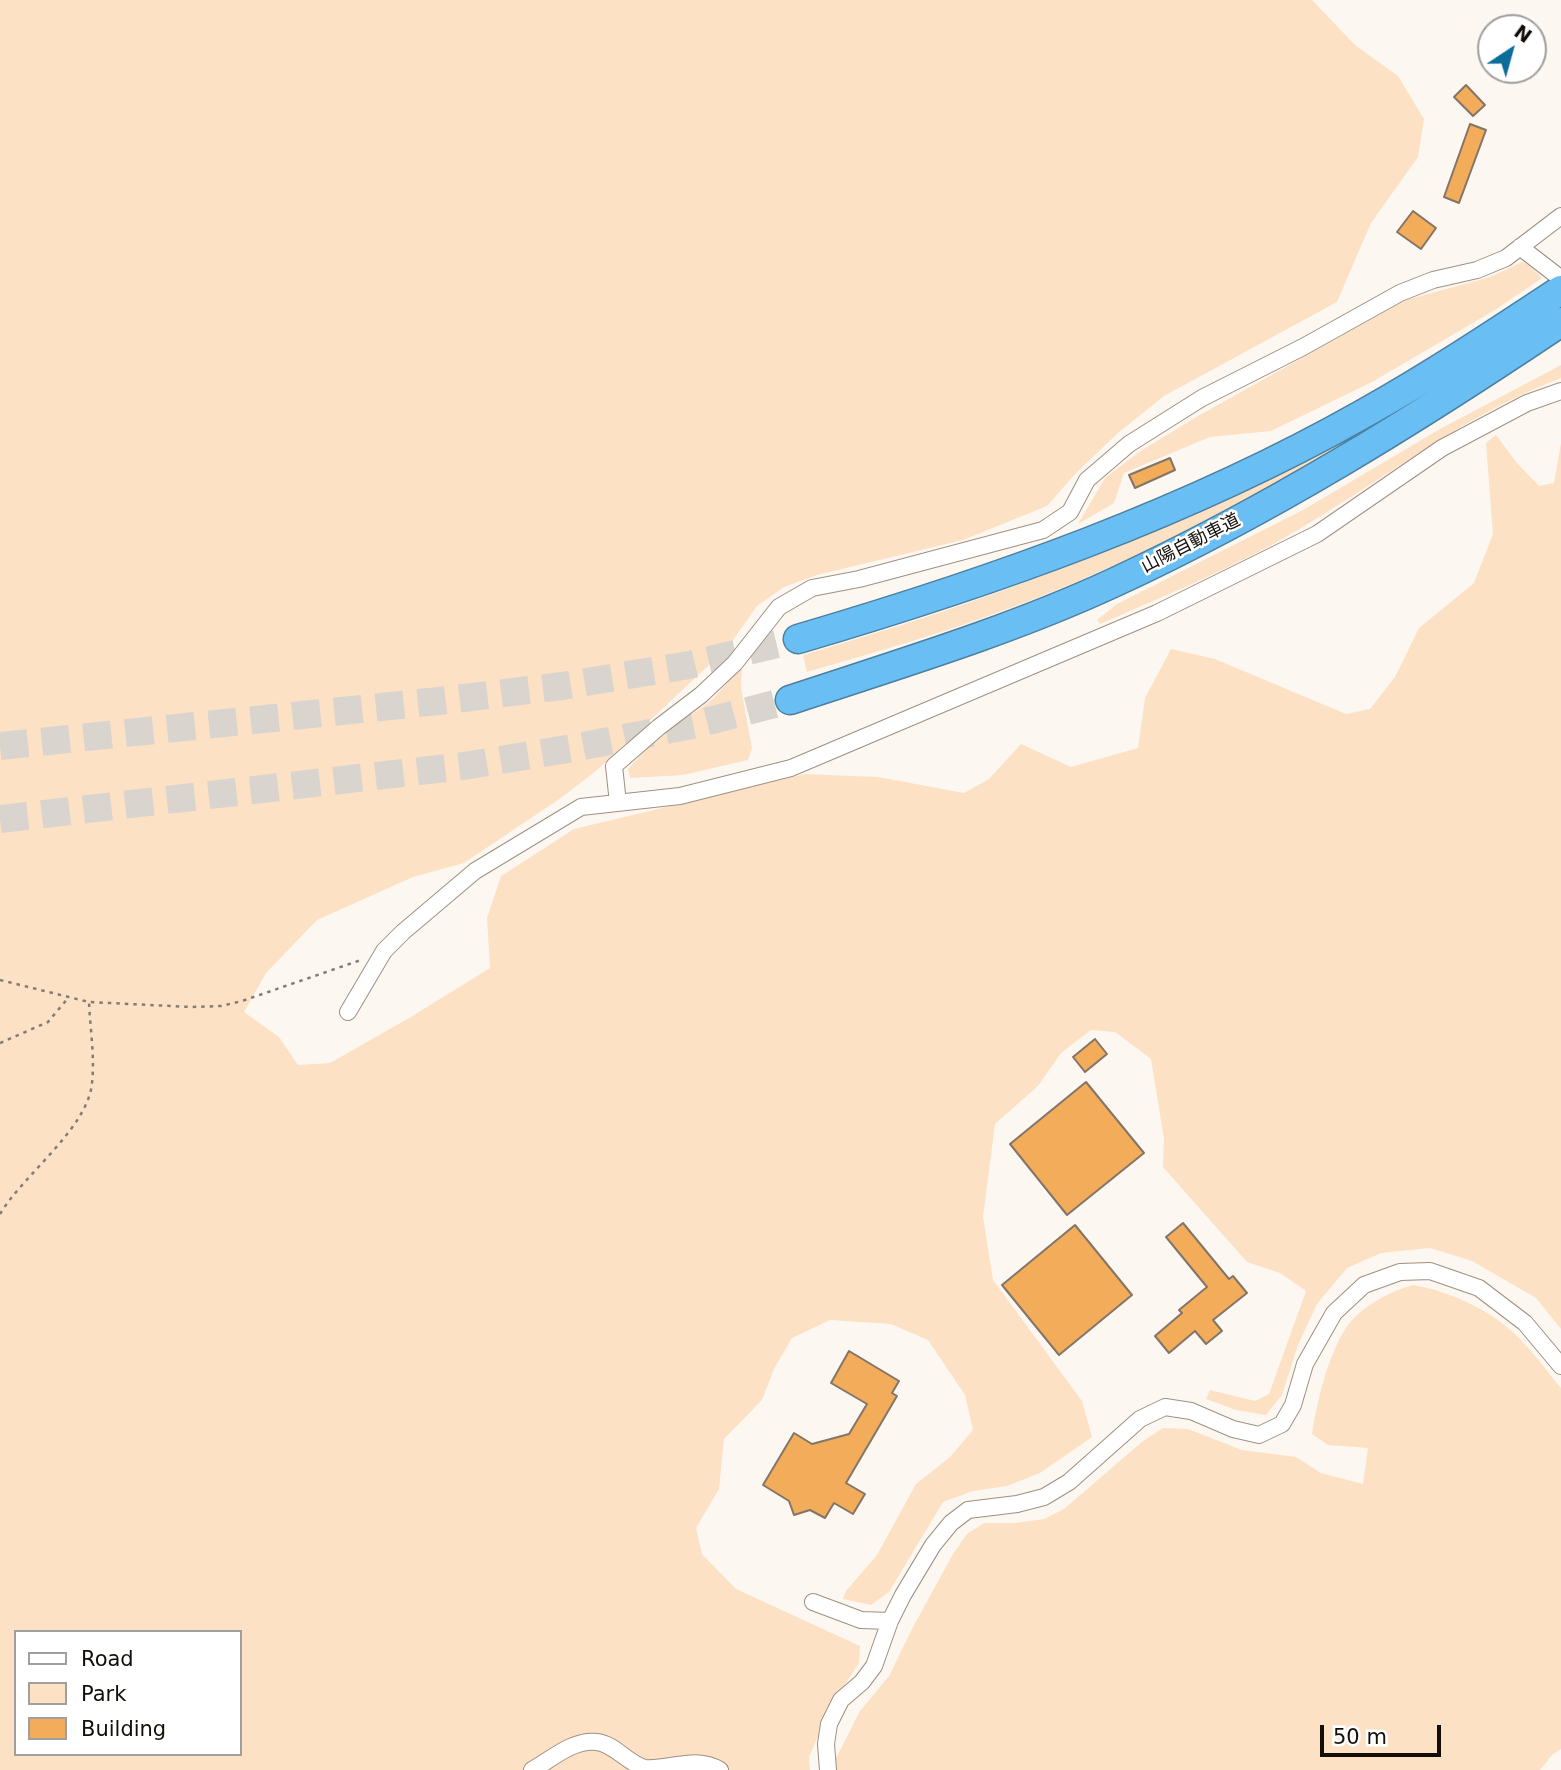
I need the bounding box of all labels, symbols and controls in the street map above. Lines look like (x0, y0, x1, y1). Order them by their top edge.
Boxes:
north arrow (1477, 14, 1547, 84)
text: N (1510, 20, 1536, 47)
street label: 山陽自動車道 (1138, 510, 1244, 578)
legend (14, 1630, 242, 1756)
text: Road (81, 1647, 134, 1671)
text: Park (81, 1682, 126, 1706)
scale bar (1323, 1710, 1444, 1754)
text: Building (81, 1717, 166, 1741)
text: 50 m (1333, 1725, 1387, 1749)

